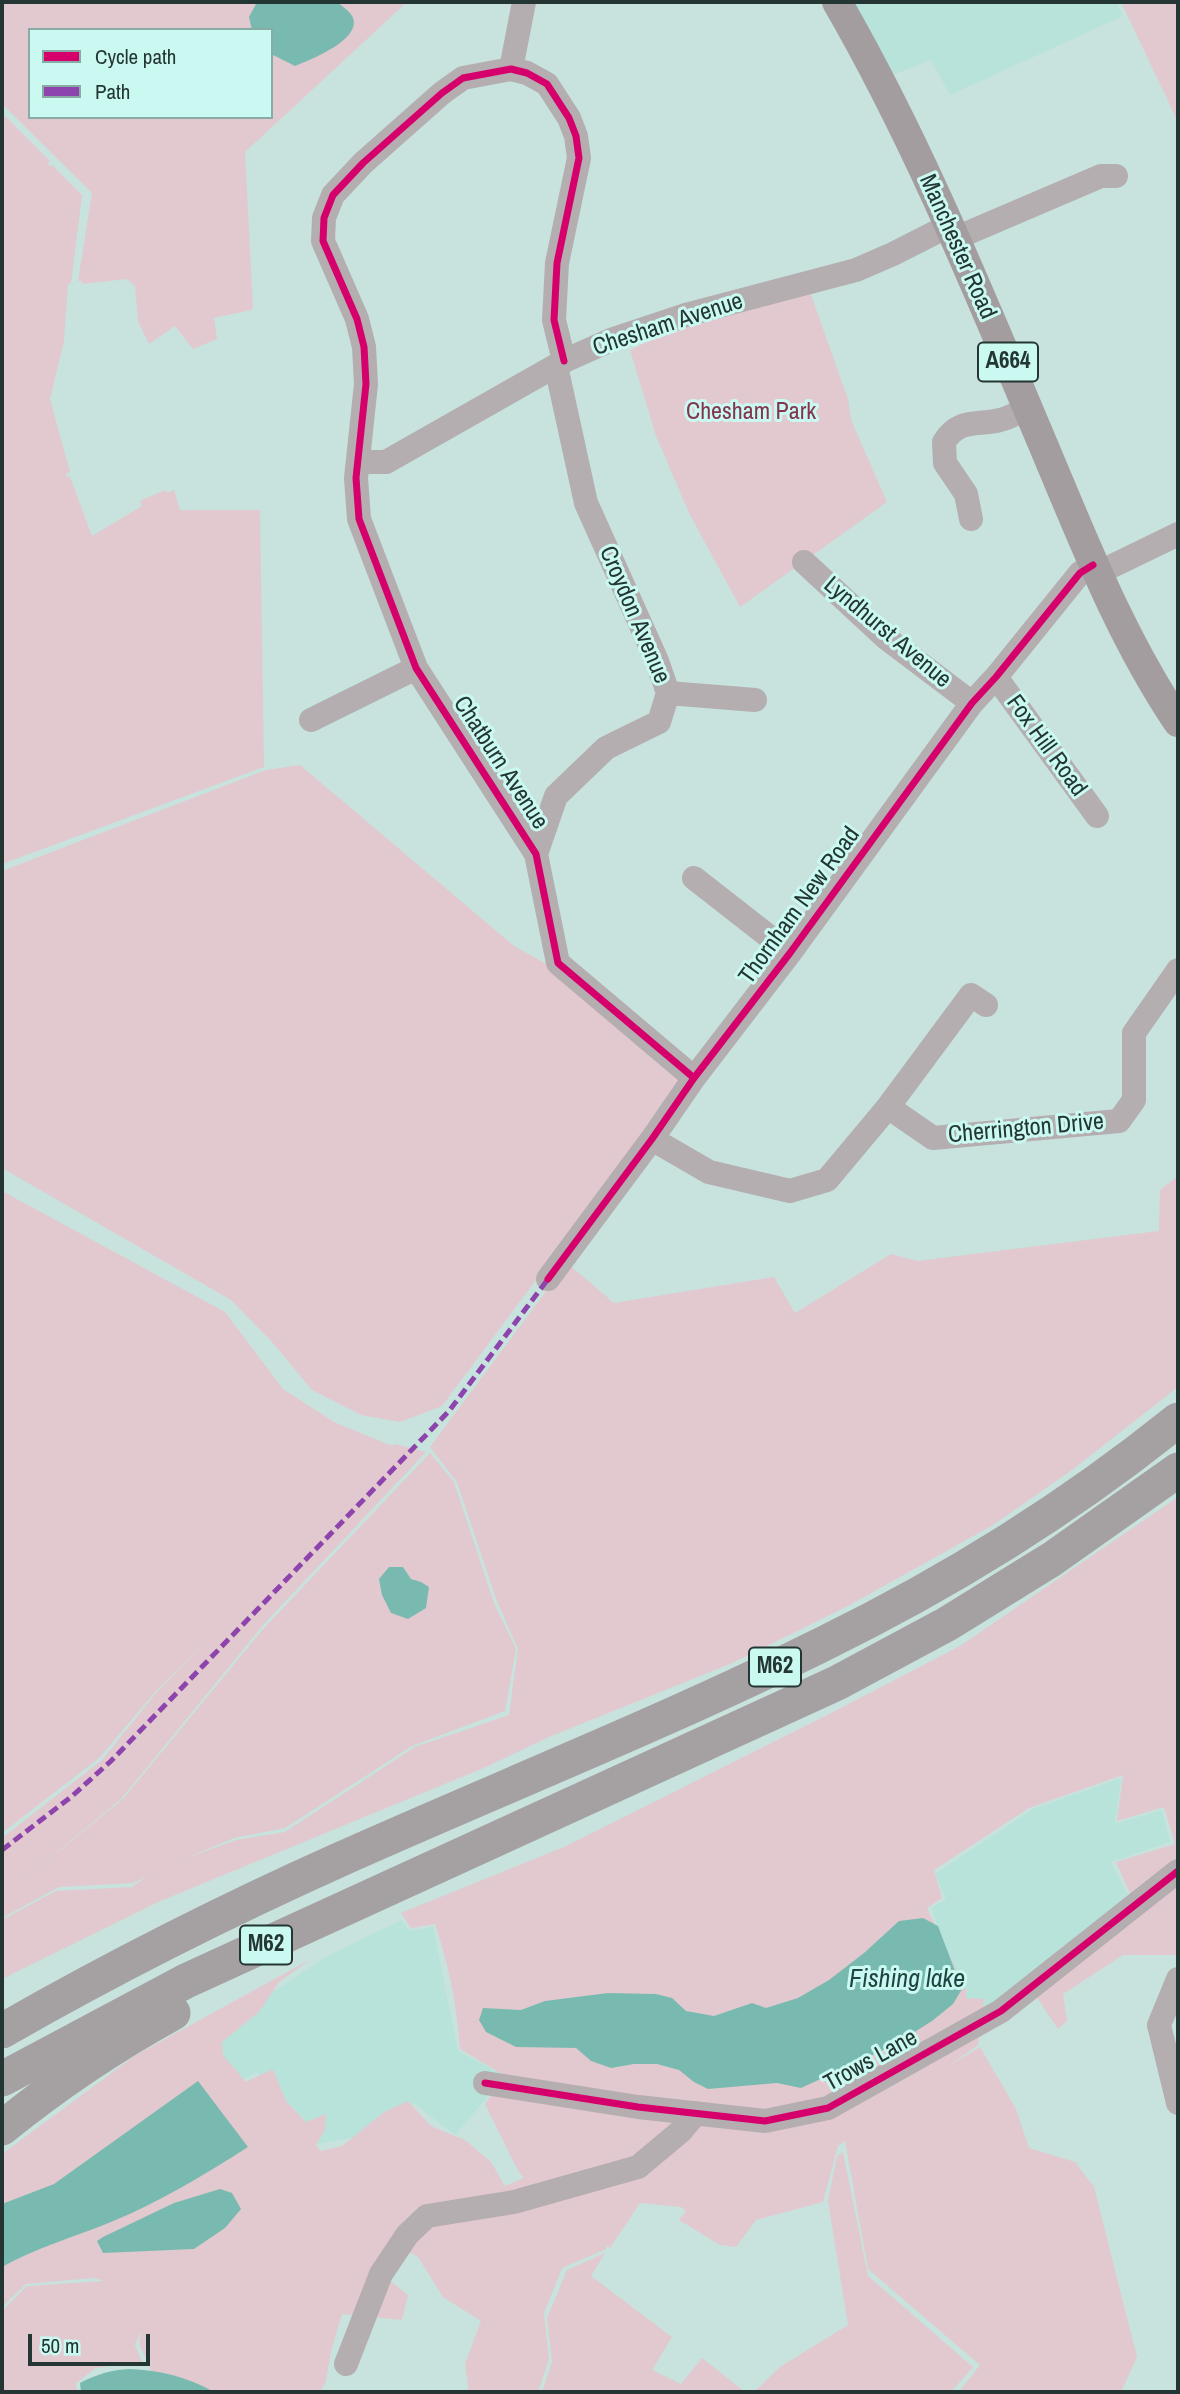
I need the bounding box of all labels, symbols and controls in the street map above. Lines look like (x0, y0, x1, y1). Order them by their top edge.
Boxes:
legend (28, 28, 273, 119)
text: Cycle path (95, 42, 176, 71)
text: Path (95, 77, 130, 106)
street label: Manchester Road (912, 170, 1002, 324)
street label: Chesham Avenue (589, 287, 747, 363)
road number: A664 (978, 342, 1038, 382)
park label: Chesham Park (686, 399, 816, 427)
street label: Croydon Avenue (592, 542, 676, 688)
street label: Lyndhurst Avenue (817, 571, 957, 695)
street label: Fox Hill Road (1000, 690, 1092, 802)
street label: Chatburn Avenue (446, 691, 554, 835)
street label: Thornham New Road (733, 822, 867, 990)
street label: Cherrington Drive (947, 1108, 1105, 1150)
road number: M62 (749, 1648, 801, 1686)
road number: M62 (240, 1926, 292, 1964)
water label: Fishing lake (849, 1964, 965, 1996)
street label: Trows Lane (819, 2024, 923, 2098)
scale bar (32, 2320, 154, 2364)
text: 50 m (41, 2331, 79, 2360)

